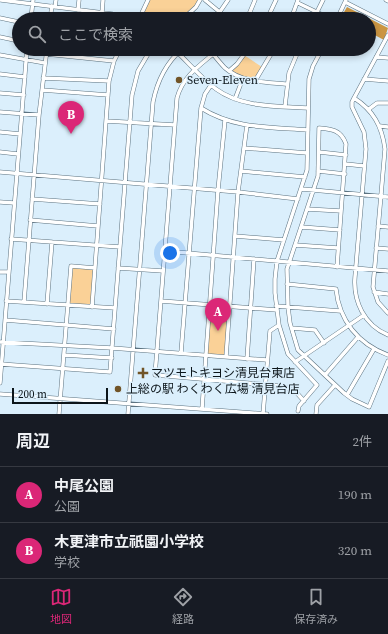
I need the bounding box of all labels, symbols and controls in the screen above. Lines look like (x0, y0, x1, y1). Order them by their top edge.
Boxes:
search box (12, 12, 376, 56)
icon: search (26, 23, 48, 45)
text: ここで検索 (58, 24, 133, 45)
place label: Seven-Eleven (187, 72, 258, 88)
marker: Seven-Eleven (174, 75, 184, 85)
pin: B (58, 101, 84, 134)
your location (160, 243, 180, 263)
pin: A (205, 298, 231, 331)
place label: マツモトキヨシ清見台東店 (151, 365, 295, 381)
marker: マツモトキヨシ清見台東店 (138, 368, 148, 378)
place label: 上総の駅 わくわく広場 清見台店 (126, 381, 300, 397)
marker: 上総の駅 わくわく広場 清見台店 (113, 384, 123, 394)
scale bar (12, 386, 108, 405)
text: 200 m (18, 387, 47, 402)
text: 周辺 (16, 429, 50, 453)
text: 2件 (352, 433, 372, 450)
text: 中尾公園 (54, 475, 114, 496)
text: A (25, 486, 33, 503)
text: 190 m (338, 486, 372, 503)
text: 公園 (54, 498, 80, 515)
text: 木更津市立祇園小学校 (54, 531, 204, 552)
text: B (25, 542, 33, 559)
text: 320 m (338, 542, 372, 559)
text: 学校 (54, 554, 80, 571)
tab: 地図 (50, 586, 72, 627)
tab: 経路 (172, 586, 194, 627)
tab: 保存済み (294, 586, 338, 627)

